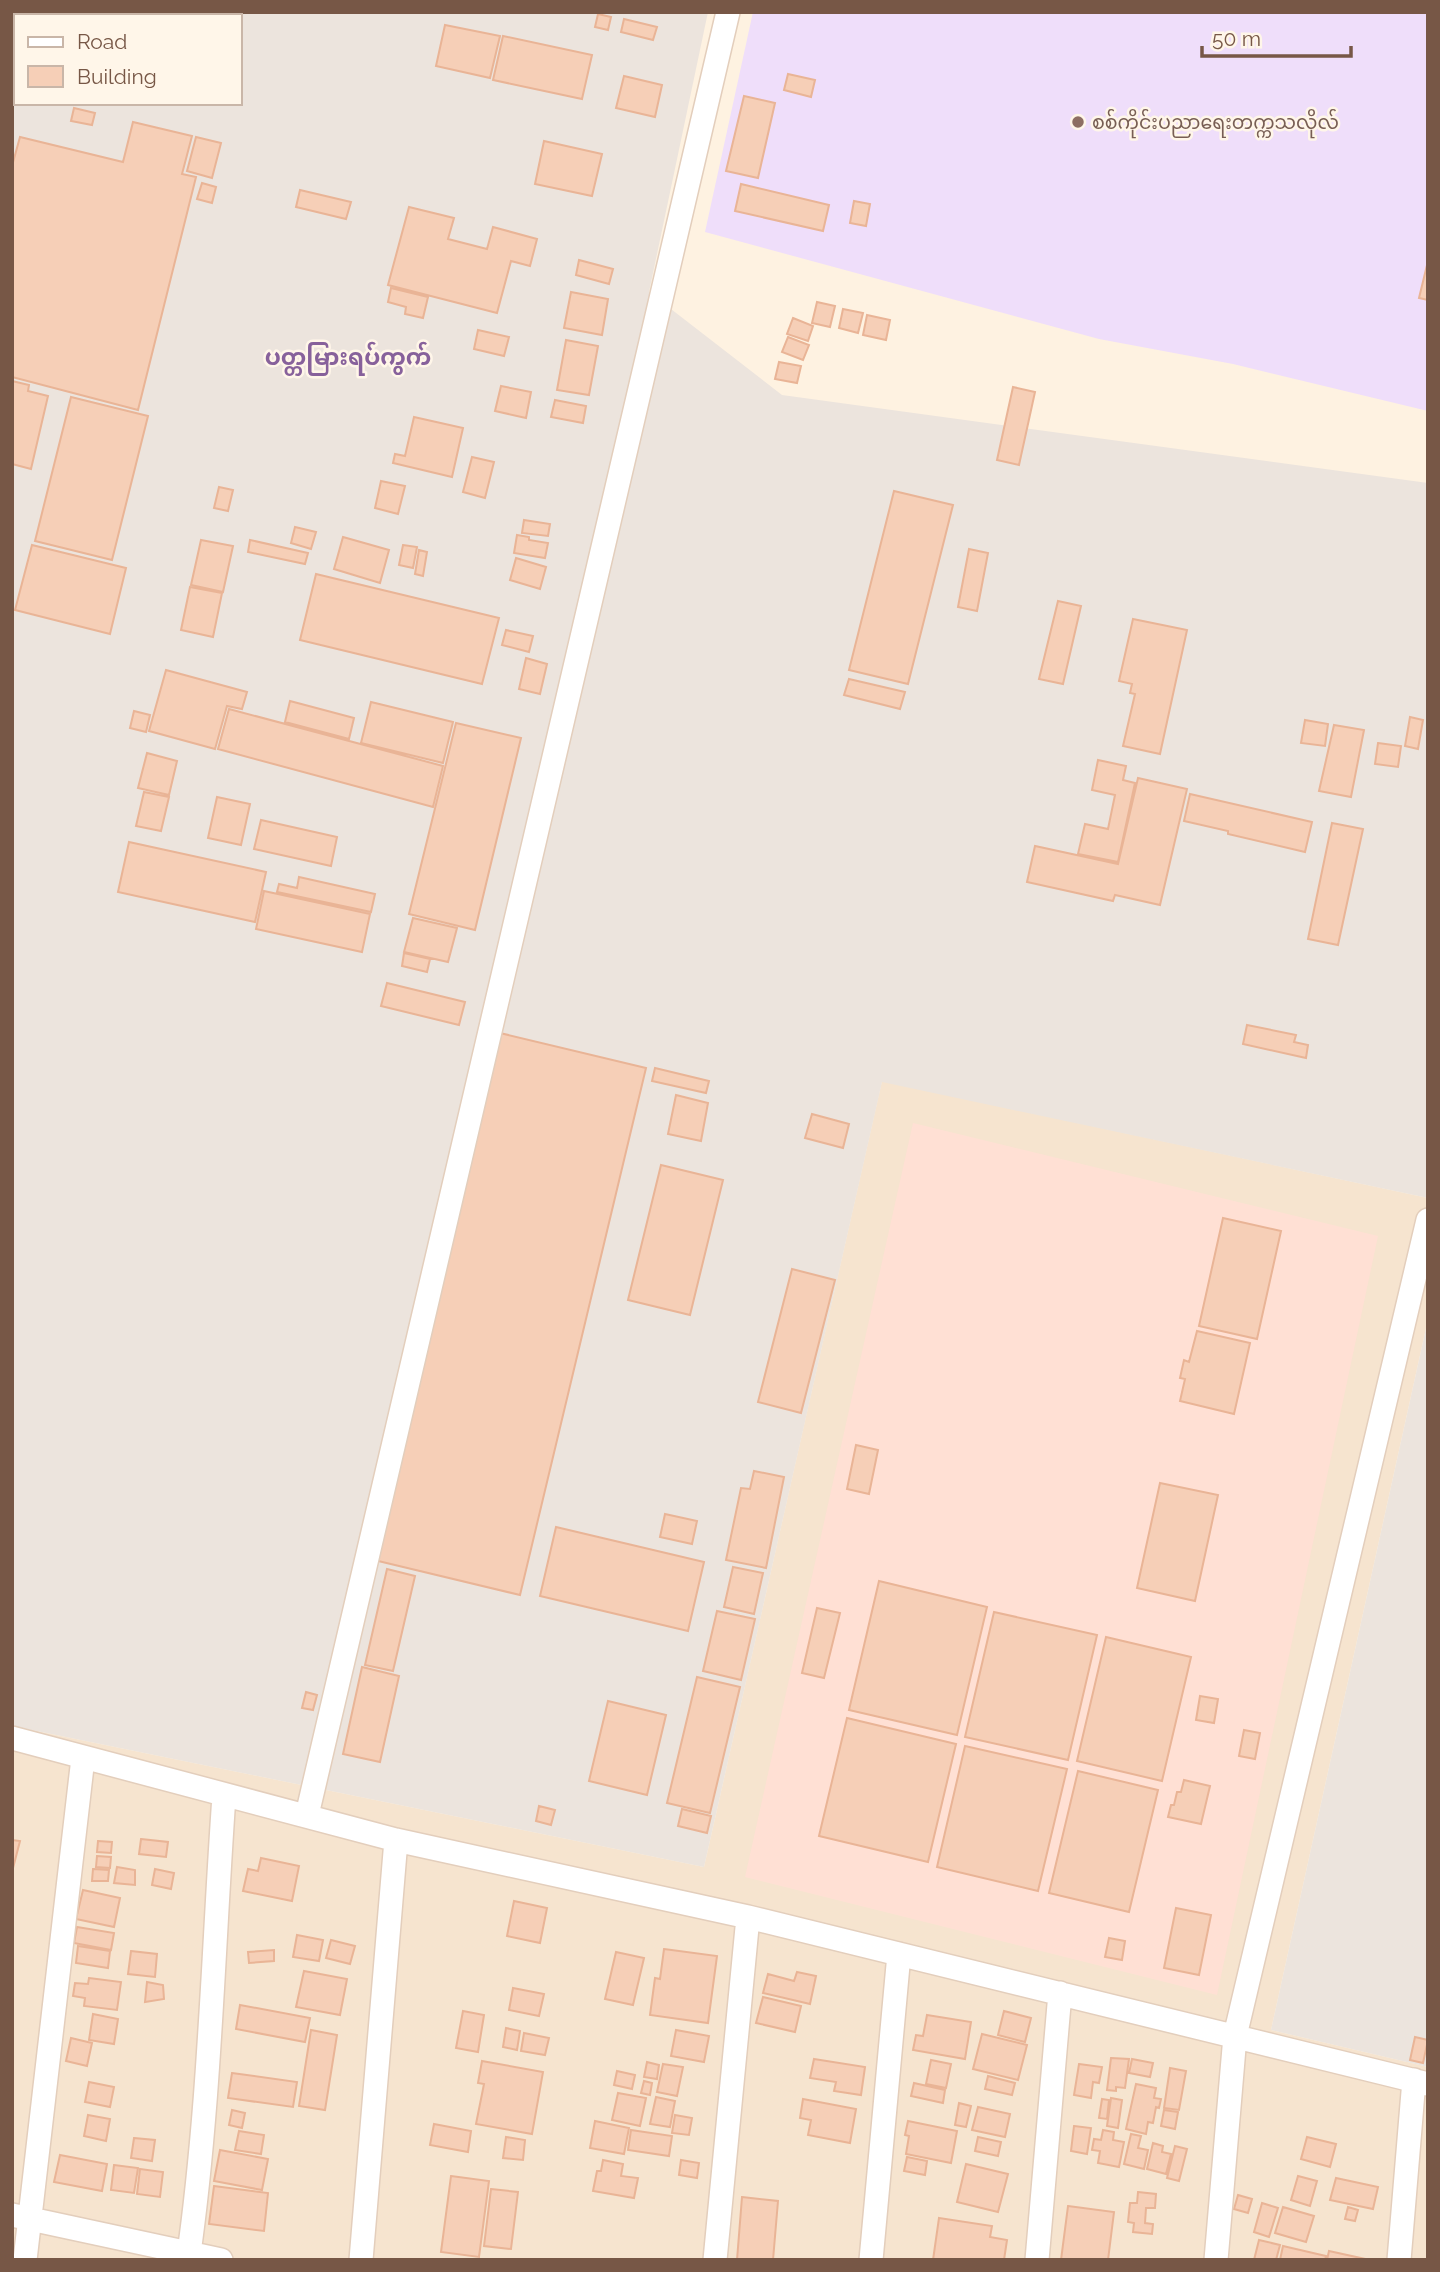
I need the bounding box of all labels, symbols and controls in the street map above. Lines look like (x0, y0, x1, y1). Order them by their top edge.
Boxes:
legend (14, 14, 242, 105)
scale bar (1202, 14, 1351, 58)
text: 50 m (1212, 26, 1261, 51)
text: Road (77, 29, 127, 54)
text: Building (77, 64, 157, 89)
place label: စစ်ကိုင်းပညာရေးတက္ကသလိုလ် (1092, 108, 1339, 139)
marker: စစ်ကိုင်းပညာရေးတက္ကသလိုလ် (1070, 114, 1086, 130)
district label: ပတ္တမြားရပ်ကွက် (265, 341, 431, 376)

